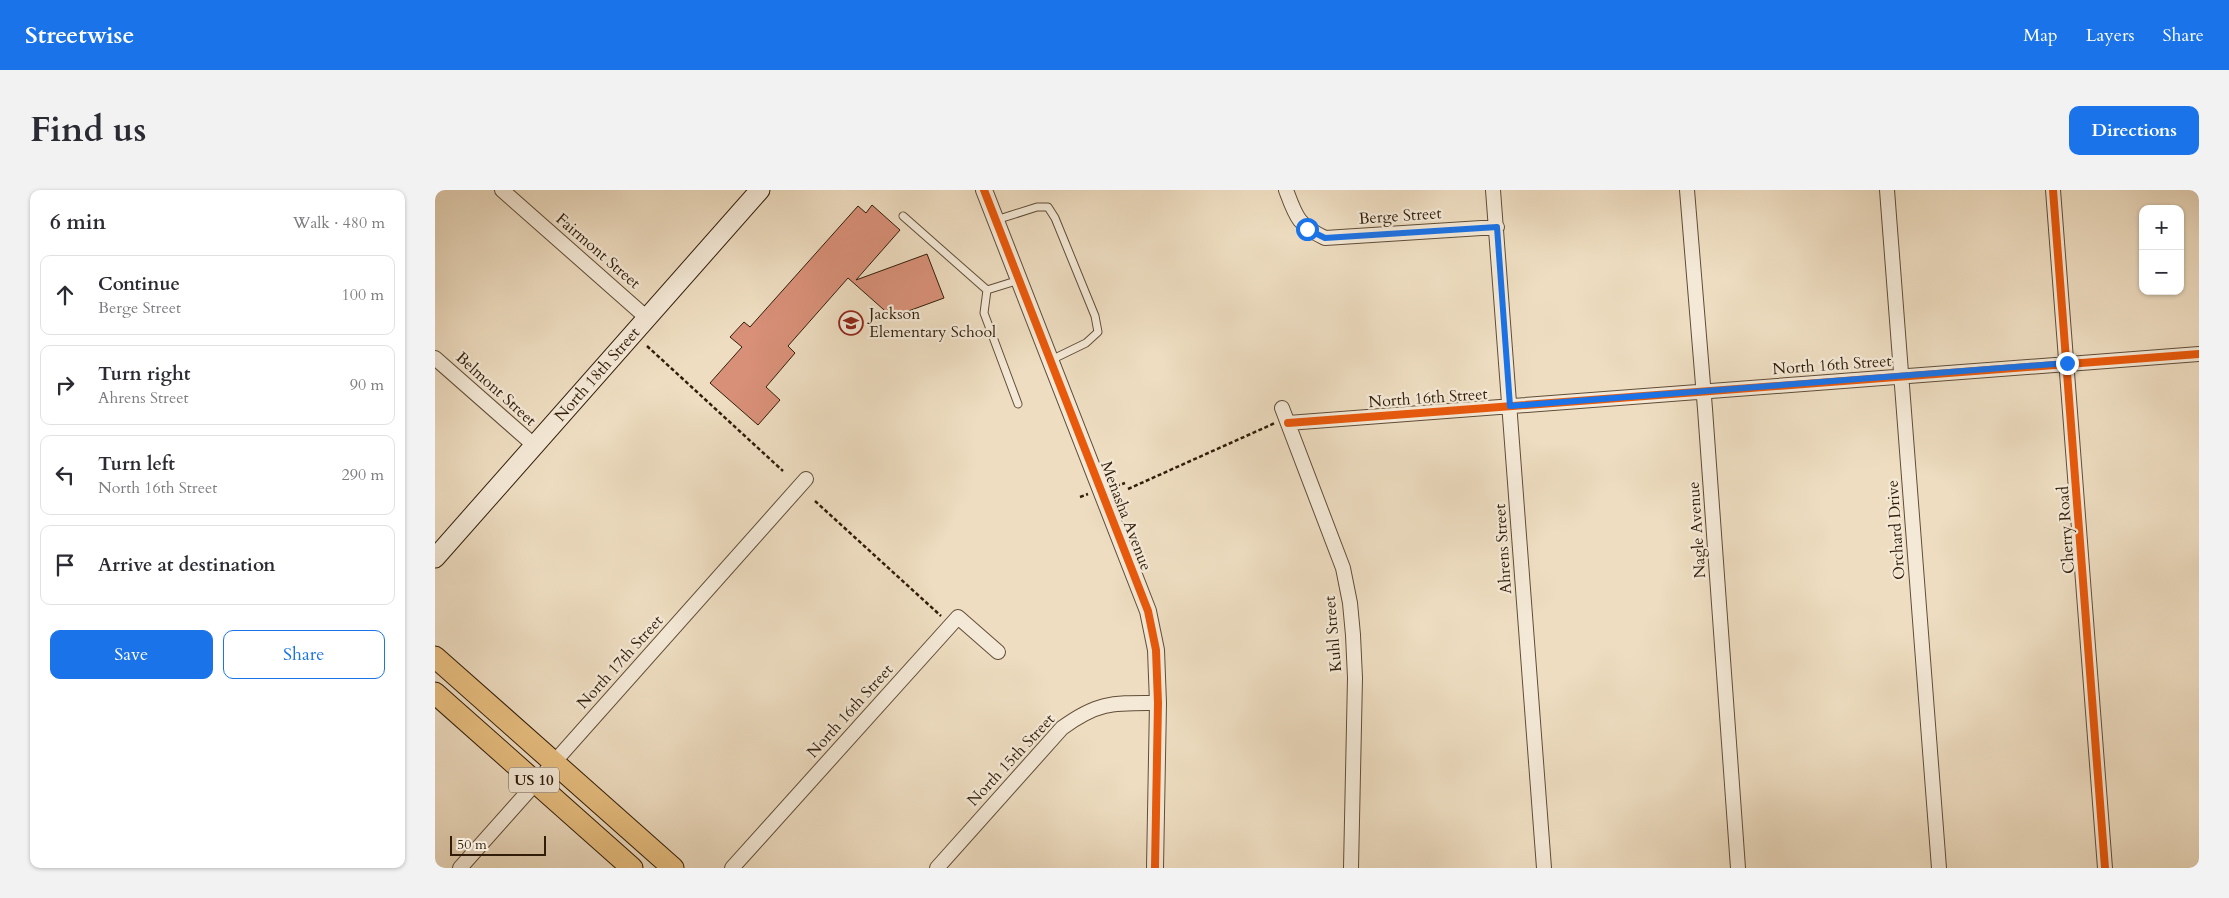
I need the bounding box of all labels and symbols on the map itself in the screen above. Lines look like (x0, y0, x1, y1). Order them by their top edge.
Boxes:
street label: Berge Street (1358, 202, 1442, 230)
street label: Fairmont Street (551, 208, 645, 294)
route start (1296, 218, 1319, 241)
place label: Jackson Elementary School (867, 303, 996, 343)
school or university icon: Jackson Elementary School (838, 310, 864, 336)
street label: North 18th Street (549, 322, 645, 426)
street label: Belmont Street (451, 347, 541, 431)
street label: North 16th Street (1772, 350, 1892, 380)
route end (2056, 352, 2079, 375)
street label: North 16th Street (1368, 383, 1488, 413)
street label: Menasha Avenue (1095, 458, 1157, 574)
street label: Orchard Drive (1882, 479, 1910, 581)
street label: Nagle Avenue (1683, 481, 1711, 579)
street label: Cherry Road (2052, 485, 2080, 575)
street label: Ahrens Street (1489, 503, 1517, 595)
street label: Kuhl Street (1319, 595, 1347, 673)
street label: North 17th Street (572, 610, 668, 714)
street label: North 16th Street (802, 659, 898, 763)
street label: North 15th Street (962, 709, 1060, 811)
road number: US 10 (509, 768, 559, 792)
scale bar (450, 833, 546, 856)

